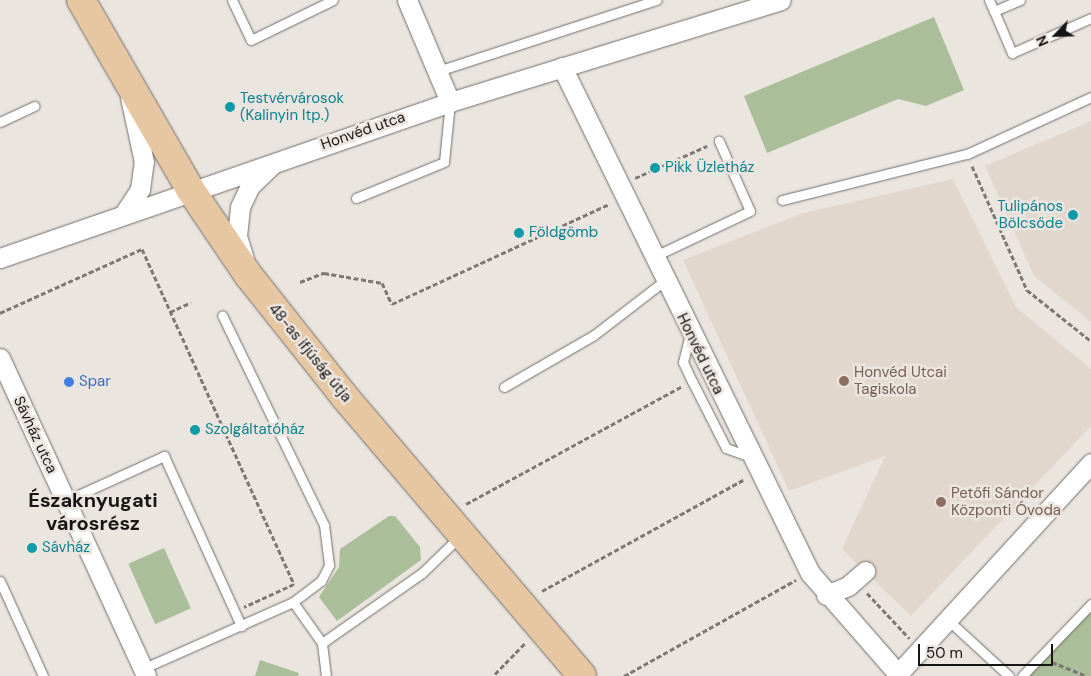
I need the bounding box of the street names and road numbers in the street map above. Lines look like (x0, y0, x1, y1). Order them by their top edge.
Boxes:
street label: Honvéd utca (318, 108, 408, 154)
street label: 48-as ifjúság útja (265, 300, 355, 406)
street label: Honvéd utca (673, 310, 727, 398)
street label: Sávház utca (9, 394, 61, 476)

